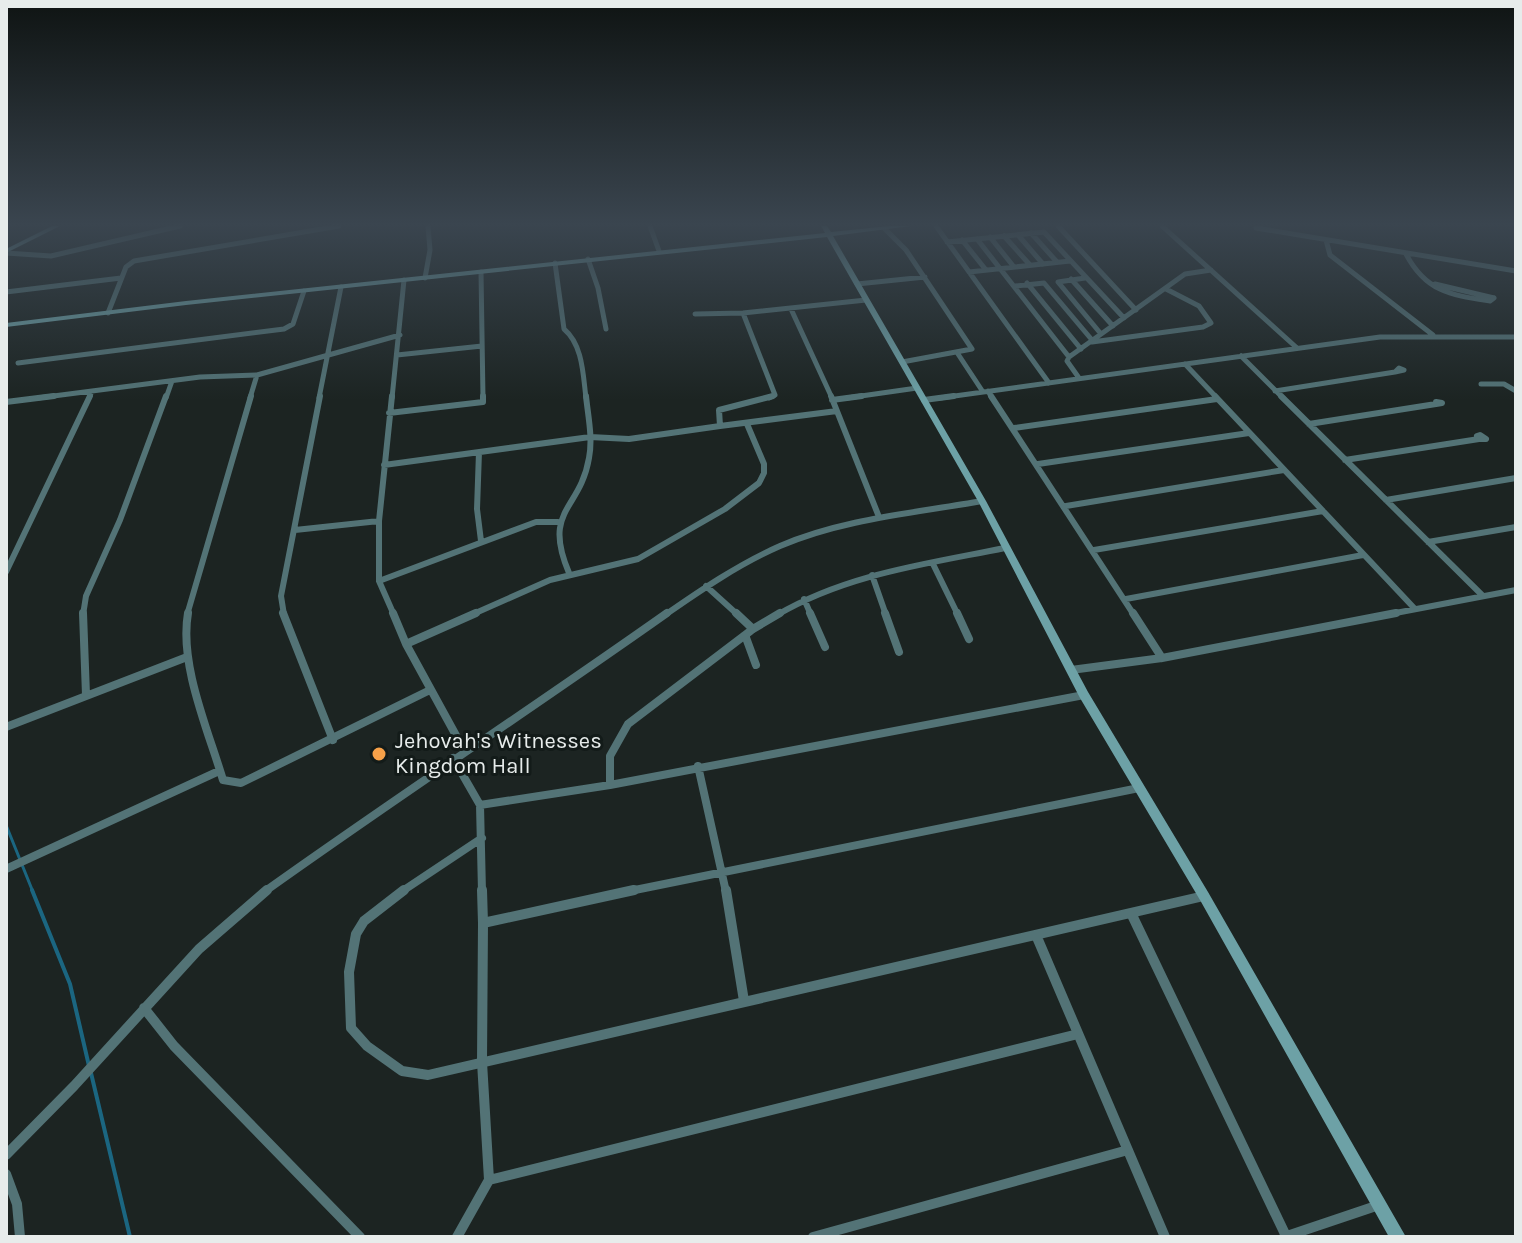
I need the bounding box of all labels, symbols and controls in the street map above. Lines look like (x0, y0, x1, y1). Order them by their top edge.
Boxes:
place label: Jehovah's Witnesses Kingdom Hall (395, 728, 602, 779)
marker: Jehovah's Witnesses Kingdom Hall (370, 745, 388, 763)

